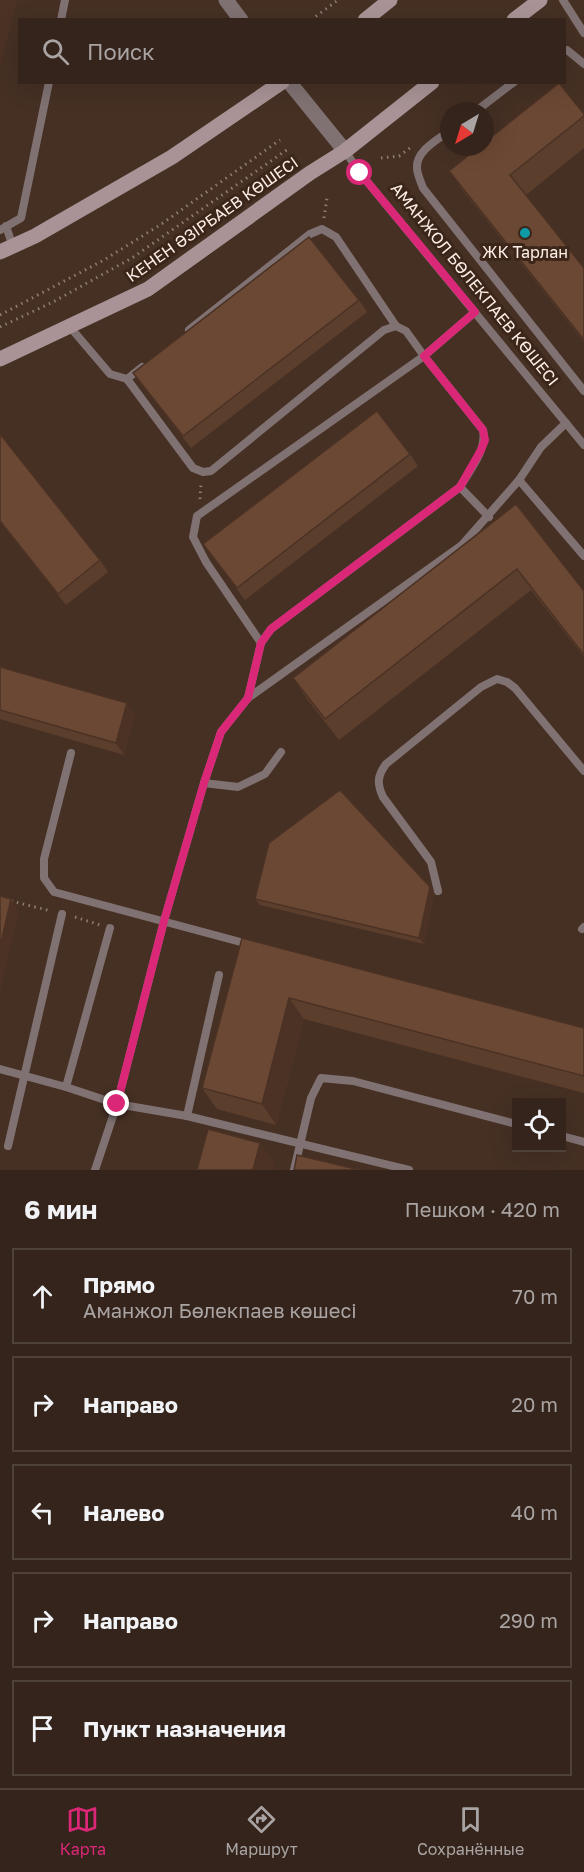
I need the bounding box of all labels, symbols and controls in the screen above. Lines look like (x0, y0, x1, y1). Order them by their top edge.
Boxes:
search box (18, 18, 566, 84)
icon: search (39, 35, 72, 68)
text: Поиск (87, 38, 155, 65)
north arrow (440, 102, 494, 156)
street label: КЕНЕН ӘЗІРБАЕВ КӨШЕСІ (122, 152, 302, 286)
route start (346, 159, 372, 185)
street label: АМАНЖОЛ БӨЛЕКПАЕВ КӨШЕСІ (387, 178, 563, 390)
marker: ЖК Тарлан (518, 226, 532, 240)
place label: ЖК Тарлан (482, 242, 568, 262)
route end (103, 1090, 129, 1116)
map controls (512, 1098, 566, 1152)
button: locate (512, 1098, 566, 1152)
text: 6 мин (24, 1194, 97, 1225)
text: Пешком · 420 m (405, 1197, 560, 1221)
text: Прямо (83, 1271, 155, 1298)
icon: ahead (26, 1280, 59, 1313)
text: 70 m (512, 1284, 558, 1308)
text: Аманжол Бөлекпаев көшесі (83, 1298, 357, 1322)
icon: right (26, 1388, 59, 1421)
text: Направо (83, 1391, 178, 1418)
text: 20 m (511, 1392, 558, 1416)
icon: left (26, 1496, 59, 1529)
text: Налево (83, 1499, 165, 1526)
text: 40 m (511, 1500, 558, 1524)
icon: right (26, 1604, 59, 1637)
text: Направо (83, 1607, 178, 1634)
text: 290 m (499, 1608, 558, 1632)
icon: arrive (26, 1712, 59, 1745)
text: Пункт назначения (83, 1715, 286, 1742)
tab: Карта (60, 1803, 106, 1859)
tab: Маршрут (225, 1803, 298, 1859)
tab: Сохранённые (417, 1803, 524, 1859)

